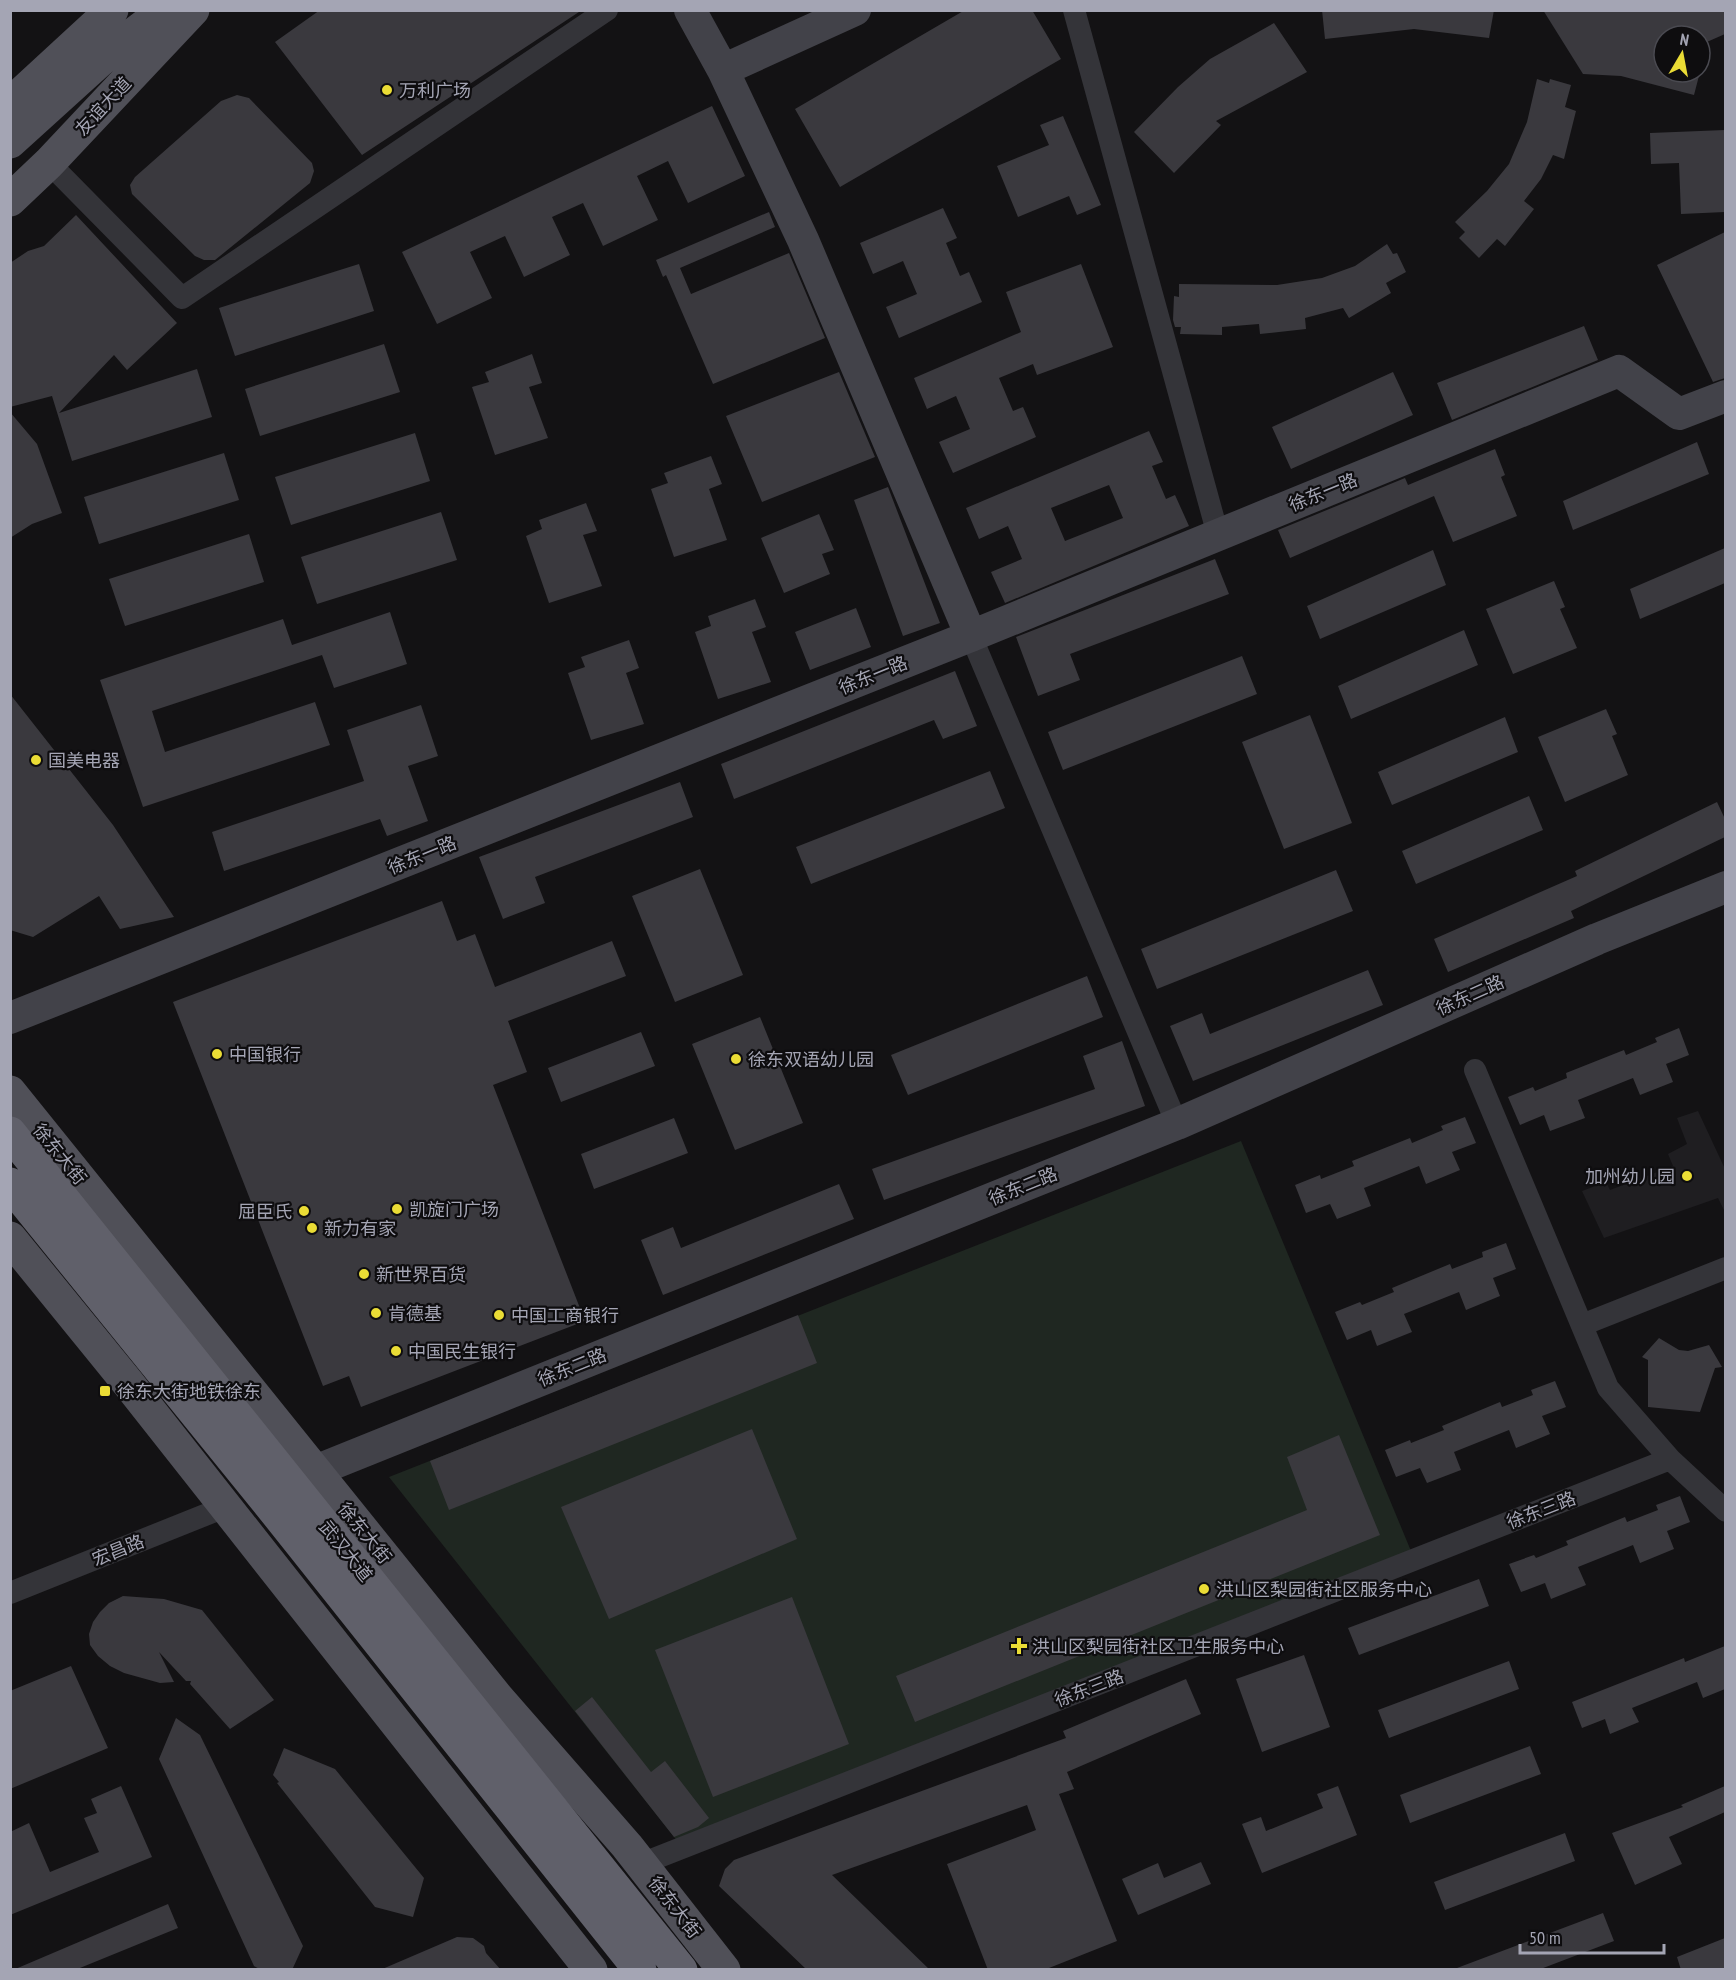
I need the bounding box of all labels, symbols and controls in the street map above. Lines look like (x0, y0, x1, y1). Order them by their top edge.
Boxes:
north arrow (1652, 24, 1712, 84)
text: N (1679, 29, 1691, 50)
street label: 友谊大道 (70, 72, 136, 140)
place label: 万利广场 (399, 79, 471, 102)
marker: 万利广场 (380, 83, 394, 97)
street label: 徐东一路 (1285, 468, 1361, 516)
street label: 徐东一路 (835, 651, 911, 699)
place label: 国美电器 (48, 749, 120, 772)
marker: 国美电器 (29, 753, 43, 767)
street label: 徐东一路 (384, 831, 460, 879)
street label: 徐东二路 (1432, 970, 1508, 1020)
place label: 中国银行 (229, 1043, 301, 1066)
marker: 中国银行 (210, 1047, 224, 1061)
place label: 徐东双语幼儿园 (748, 1048, 874, 1071)
marker: 徐东双语幼儿园 (729, 1052, 743, 1066)
street label: 徐东大街 (28, 1119, 92, 1189)
street label: 徐东二路 (985, 1162, 1061, 1210)
place label: 加州幼儿园 (1585, 1165, 1675, 1188)
marker: 加州幼儿园 (1680, 1169, 1694, 1183)
place label: 凯旋门广场 (409, 1198, 499, 1221)
place label: 屈臣氏 (238, 1200, 292, 1223)
marker: 凯旋门广场 (390, 1202, 404, 1216)
marker: 屈臣氏 (297, 1204, 311, 1218)
place label: 新力有家 (324, 1217, 396, 1240)
marker: 新力有家 (305, 1221, 319, 1235)
place label: 新世界百货 (376, 1263, 466, 1286)
marker: 新世界百货 (357, 1267, 371, 1281)
place label: 肯德基 (388, 1302, 442, 1325)
place label: 中国工商银行 (511, 1304, 619, 1327)
marker: 肯德基 (369, 1306, 383, 1320)
marker: 中国工商银行 (492, 1308, 506, 1322)
place label: 中国民生银行 (408, 1340, 516, 1363)
street label: 徐东二路 (534, 1343, 610, 1391)
marker: 中国民生银行 (389, 1344, 403, 1358)
place label: 徐东大街地铁徐东 (117, 1380, 261, 1403)
marker: 徐东大街地铁徐东 (98, 1384, 112, 1398)
street label: 徐东三路 (1503, 1486, 1579, 1534)
street label: 徐东大街 (333, 1498, 397, 1568)
street label: 武汉大道 (314, 1516, 378, 1586)
street label: 宏昌路 (89, 1529, 147, 1571)
place label: 洪山区梨园街社区服务中心 (1216, 1578, 1432, 1601)
marker: 洪山区梨园街社区服务中心 (1197, 1582, 1211, 1596)
place label: 洪山区梨园街社区卫生服务中心 (1032, 1635, 1284, 1658)
marker: 洪山区梨园街社区卫生服务中心 (1010, 1637, 1028, 1655)
street label: 徐东三路 (1051, 1664, 1127, 1712)
street label: 徐东大街 (644, 1872, 706, 1942)
scale bar (1520, 1917, 1664, 1955)
text: 50 m (1529, 1926, 1561, 1949)

